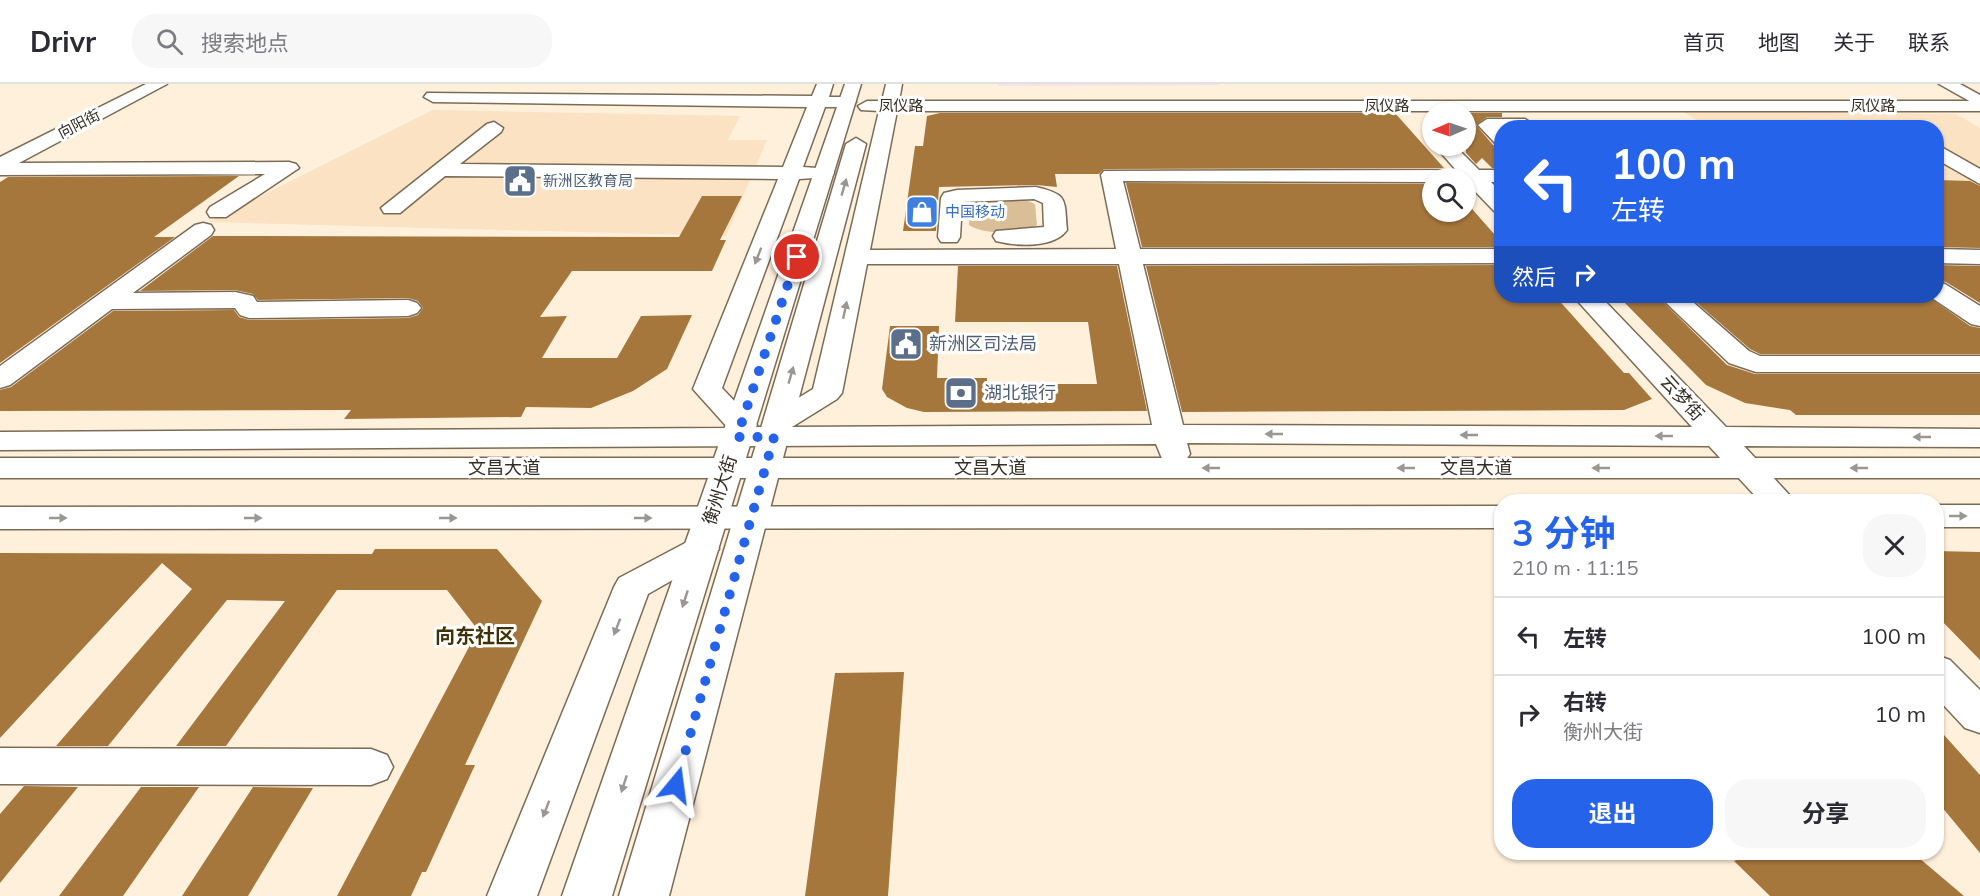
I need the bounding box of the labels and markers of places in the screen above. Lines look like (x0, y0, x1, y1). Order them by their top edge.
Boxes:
public building icon: 新洲区教育局 (502, 163, 538, 199)
place label: 新洲区教育局 (543, 171, 633, 190)
shop icon: 中国移动 (904, 194, 940, 230)
place label: 中国移动 (945, 202, 1005, 221)
pin (771, 231, 822, 282)
public building icon: 新洲区司法局 (888, 326, 924, 362)
place label: 新洲区司法局 (929, 332, 1037, 355)
bank icon: 湖北银行 (943, 375, 979, 411)
place label: 湖北银行 (984, 381, 1056, 404)

